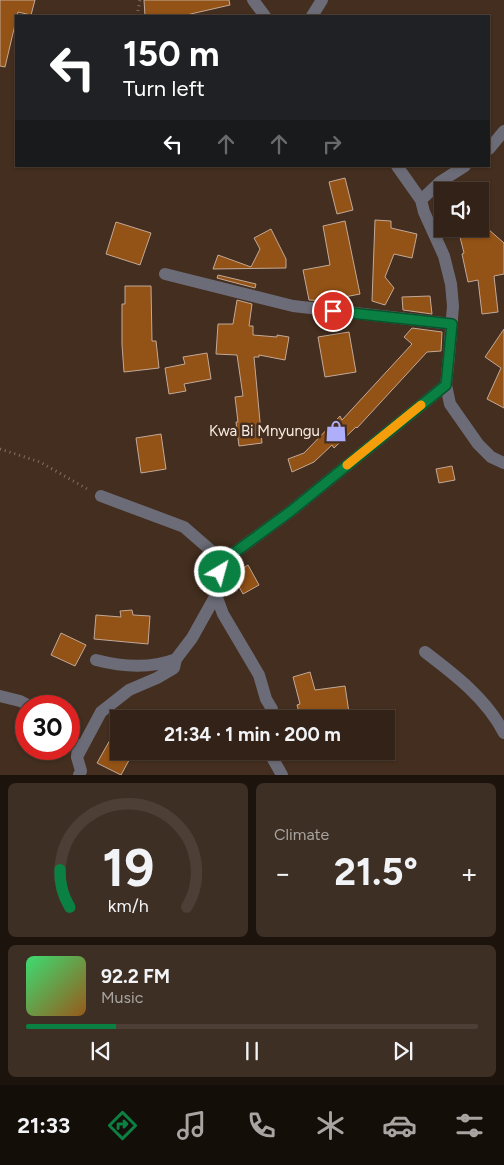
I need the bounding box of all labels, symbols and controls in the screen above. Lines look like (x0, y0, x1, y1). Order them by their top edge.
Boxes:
text: 150 m (123, 33, 220, 75)
icon: left (40, 35, 105, 100)
text: Turn left (123, 75, 205, 102)
icon: left (159, 130, 187, 158)
icon: ahead (212, 130, 240, 158)
icon: ahead (265, 130, 293, 158)
icon: right (318, 130, 346, 158)
map controls (434, 182, 489, 237)
button: sound (434, 182, 489, 237)
pin (312, 290, 354, 332)
icon: arrive (319, 297, 347, 325)
shop icon: Kwa Bi Mnyungu (323, 418, 349, 444)
place label: Kwa Bi Mnyungu (209, 422, 320, 440)
position arrow (193, 545, 245, 597)
speed limit sign: 30 (15, 695, 80, 760)
text: 21:34 · 1 min · 200 m (164, 723, 341, 746)
text: Climate (274, 825, 329, 844)
text: 19 (102, 837, 154, 899)
text: 21.5° (334, 849, 418, 895)
text: − (274, 856, 291, 890)
text: + (461, 856, 478, 890)
text: km/h (108, 895, 148, 916)
text: 92.2 FM (101, 965, 170, 988)
text: Music (101, 988, 143, 1007)
icon: previous (87, 1037, 115, 1065)
icon: pause (238, 1037, 266, 1065)
icon: next (389, 1037, 417, 1065)
icon: directions (105, 1108, 140, 1143)
icon: music (174, 1108, 209, 1143)
icon: phone (244, 1108, 279, 1143)
icon: climate (313, 1108, 348, 1143)
icon: car (382, 1108, 417, 1143)
icon: filters (452, 1108, 487, 1143)
text: 21:33 (17, 1112, 70, 1139)

